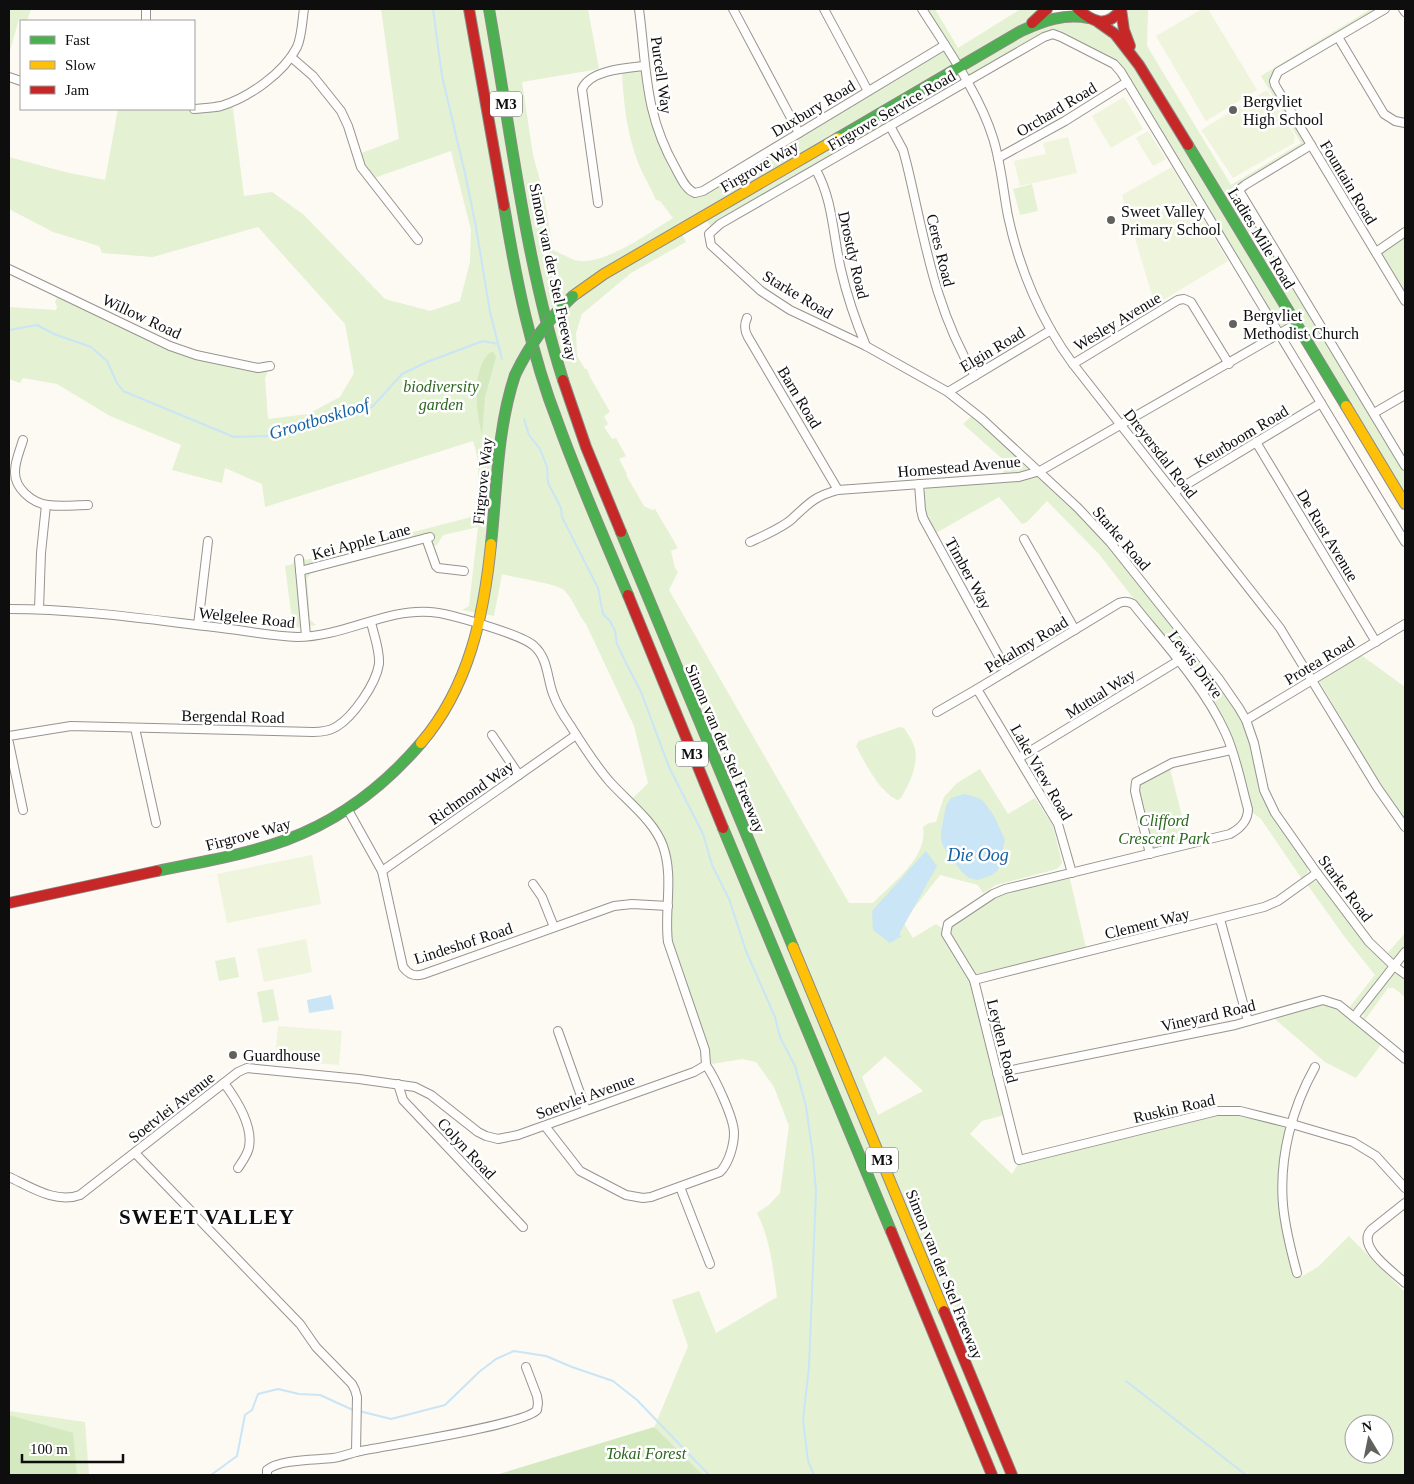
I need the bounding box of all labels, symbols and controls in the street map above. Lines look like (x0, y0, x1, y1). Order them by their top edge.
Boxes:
legend (20, 20, 195, 110)
text: Fast (65, 32, 91, 48)
street label: Purcell Way (647, 35, 675, 115)
text: Slow (65, 57, 96, 73)
street label: Firgrove Service Road (824, 67, 959, 155)
street label: Duxbury Road (768, 77, 859, 141)
street label: Orchard Road (1013, 79, 1099, 140)
text: Jam (65, 82, 89, 98)
road number: M3 (490, 92, 522, 116)
place label: Bergvliet High School (1243, 93, 1324, 129)
marker: Bergvliet High School (1227, 104, 1239, 116)
street label: Firgrove Way (717, 137, 802, 197)
street label: Fountain Road (1317, 137, 1380, 227)
street label: Simon van der Stel Freeway (525, 182, 581, 363)
street label: Ladies Mile Road (1225, 185, 1298, 292)
place label: Sweet Valley Primary School (1121, 203, 1222, 239)
street label: Drostdy Road (834, 210, 872, 301)
street label: Ceres Road (923, 212, 958, 288)
marker: Sweet Valley Primary School (1105, 214, 1117, 226)
street label: Starke Road (760, 267, 836, 322)
street label: Wesley Avenue (1071, 289, 1164, 355)
street label: Willow Road (100, 291, 184, 342)
place label: Bergvliet Methodist Church (1243, 307, 1359, 342)
marker: Bergvliet Methodist Church (1227, 318, 1239, 330)
street label: Elgin Road (957, 323, 1028, 376)
street label: Barn Road (775, 363, 825, 431)
park label: biodiversity garden (403, 378, 480, 414)
water label: Grootboskloof (267, 393, 374, 444)
street label: Keurboom Road (1191, 402, 1291, 471)
street label: Dreyersdal Road (1120, 406, 1201, 502)
street label: Firgrove Way (469, 437, 497, 526)
street label: Homestead Avenue (897, 453, 1021, 480)
street label: De Rust Avenue (1294, 486, 1362, 584)
street label: Starke Road (1089, 503, 1154, 574)
street label: Kei Apple Lane (310, 520, 413, 564)
street label: Timber Way (941, 534, 995, 612)
street label: Welgelee Road (198, 604, 296, 632)
street label: Pekalmy Road (982, 613, 1071, 677)
street label: Lewis Drive (1165, 627, 1226, 701)
street label: Protea Road (1281, 633, 1357, 688)
street label: Simon van der Stel Freeway (681, 661, 769, 835)
street label: Mutual Way (1062, 665, 1139, 722)
street label: Bergendal Road (181, 707, 285, 727)
street label: Lake View Road (1007, 722, 1076, 823)
road number: M3 (676, 742, 708, 766)
street label: Richmond Way (426, 757, 517, 829)
park label: Clifford Crescent Park (1118, 812, 1211, 847)
street label: Firgrove Way (204, 815, 293, 855)
water label: Die Oog (946, 845, 1009, 865)
street label: Starke Road (1315, 852, 1376, 925)
street label: Clement Way (1103, 905, 1192, 943)
street label: Lindeshof Road (412, 920, 515, 967)
street label: Vineyard Road (1159, 996, 1257, 1036)
street label: Leyden Road (983, 997, 1021, 1085)
place label: Guardhouse (243, 1047, 320, 1064)
marker: Guardhouse (227, 1049, 239, 1061)
street label: Soetvlei Avenue (125, 1069, 218, 1146)
street label: Soetvlei Avenue (533, 1071, 637, 1122)
street label: Ruskin Road (1132, 1091, 1217, 1126)
street label: Colyn Road (433, 1114, 499, 1183)
road number: M3 (866, 1148, 898, 1172)
street label: Simon van der Stel Freeway (902, 1187, 986, 1362)
district label: SWEET VALLEY (119, 1205, 295, 1229)
north arrow (1344, 1414, 1394, 1464)
text: N (1361, 1418, 1373, 1435)
scale bar (22, 1432, 124, 1464)
text: 100 m (30, 1441, 68, 1457)
park label: Tokai Forest (606, 1445, 687, 1462)

